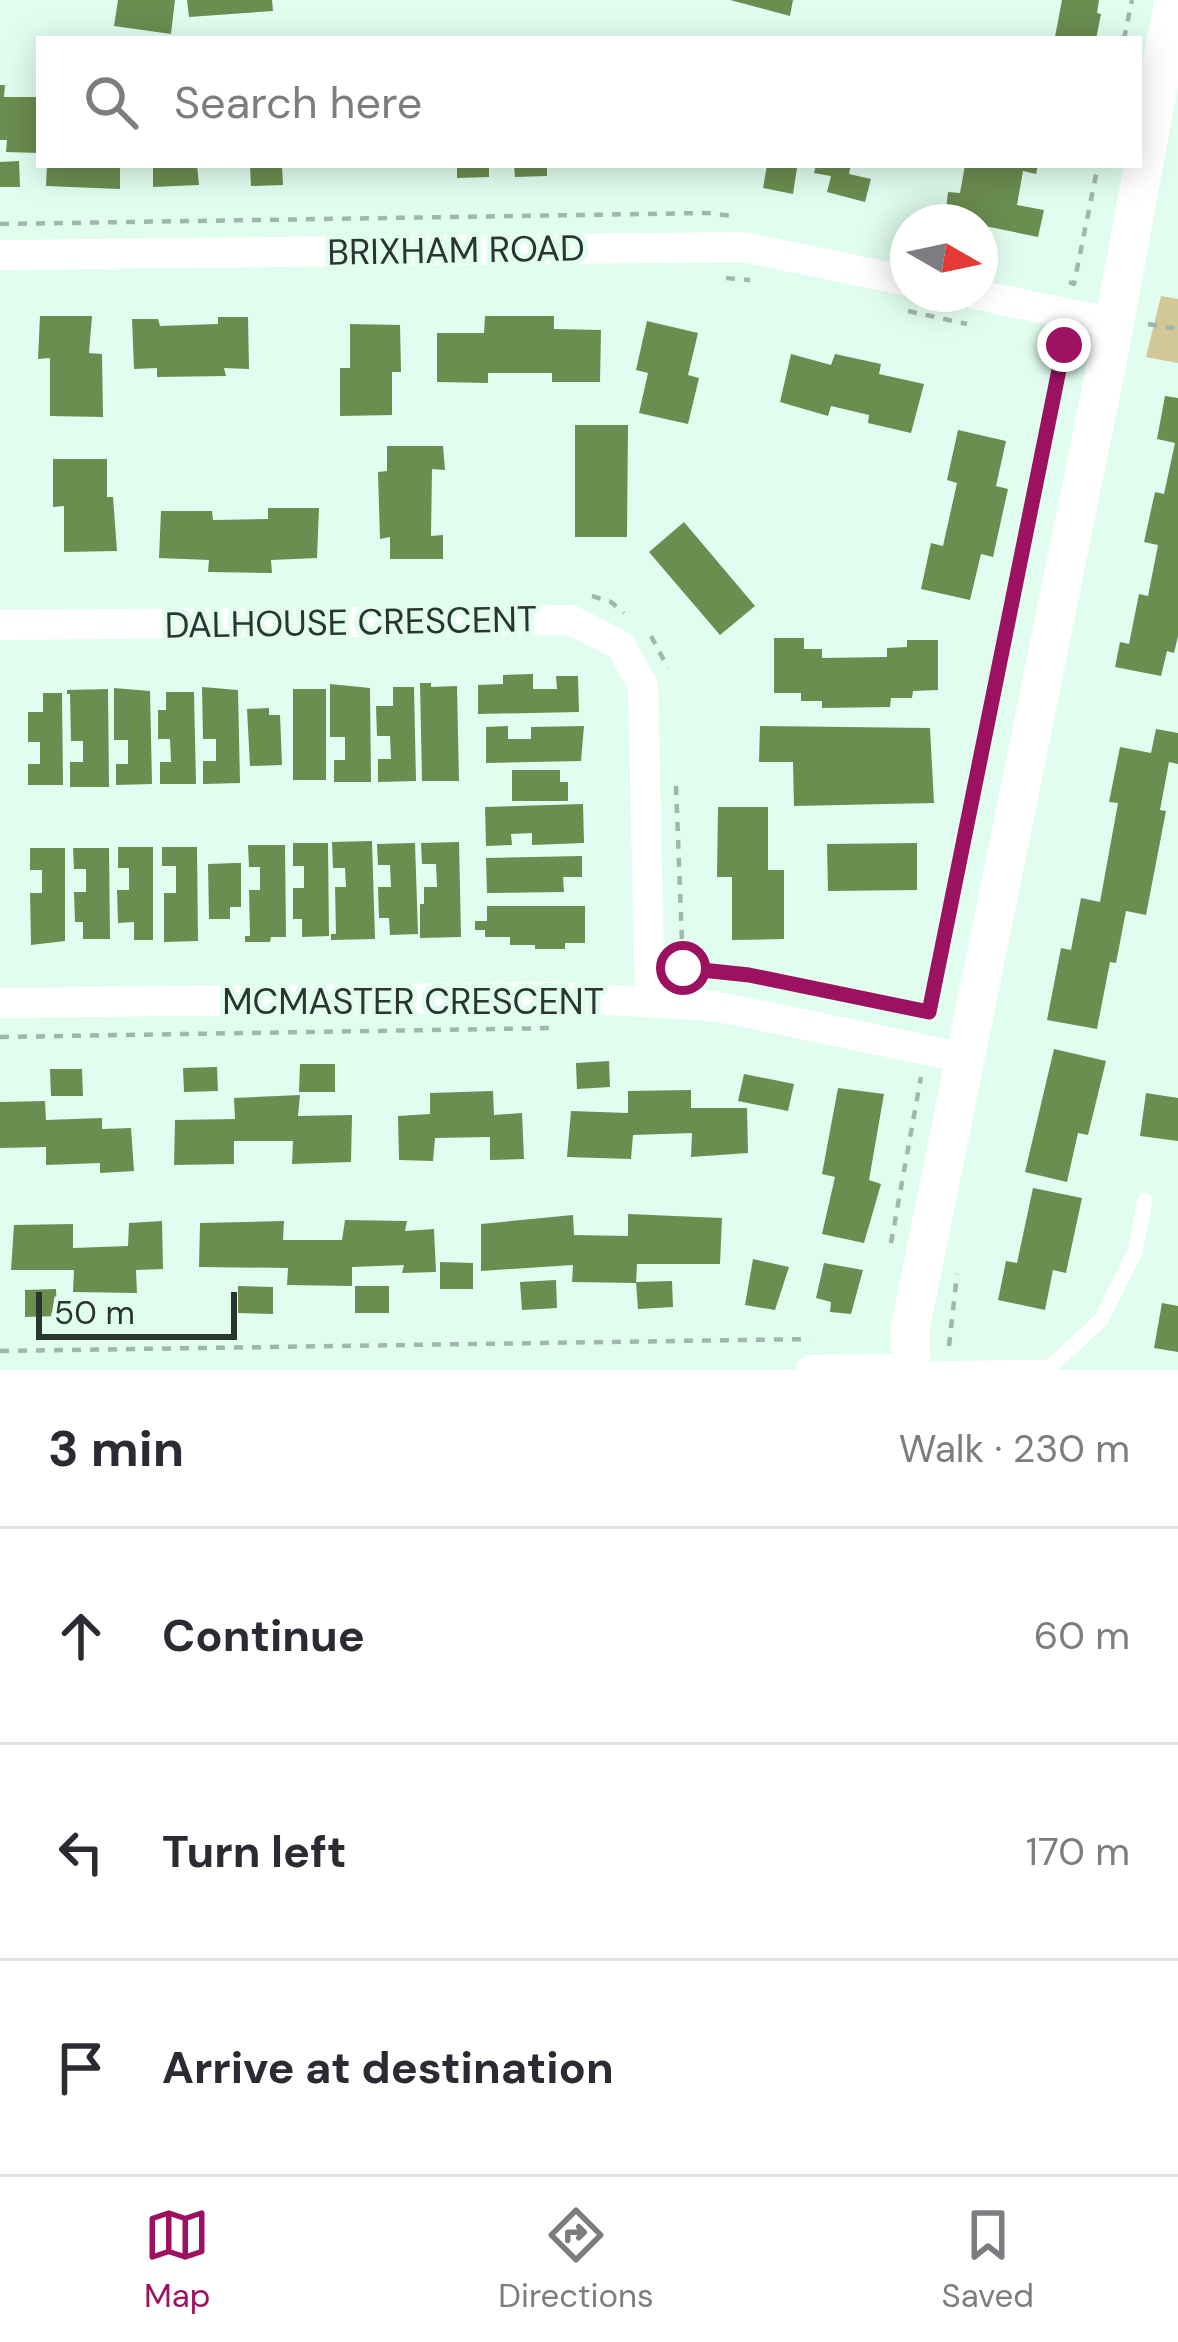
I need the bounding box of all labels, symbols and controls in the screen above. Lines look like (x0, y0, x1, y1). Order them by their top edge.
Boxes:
search box (36, 36, 1142, 168)
icon: search (78, 69, 144, 135)
text: Search here (174, 73, 422, 132)
north arrow (890, 204, 998, 312)
street label: BRIXHAM ROAD (327, 224, 585, 276)
route end (1037, 318, 1091, 372)
street label: DALHOUSE CRESCENT (164, 595, 538, 649)
route start (656, 941, 710, 995)
street label: MCMASTER CRESCENT (222, 978, 604, 1025)
scale bar (36, 1286, 237, 1339)
text: 50 m (54, 1291, 135, 1334)
text: 3 min (48, 1415, 184, 1482)
text: Walk · 230 m (899, 1423, 1130, 1474)
icon: ahead (48, 1603, 114, 1669)
text: Continue (162, 1606, 365, 1665)
text: 60 m (1034, 1610, 1130, 1661)
icon: left (48, 1819, 114, 1885)
text: Turn left (162, 1822, 346, 1881)
text: 170 m (1026, 1826, 1130, 1877)
icon: arrive (48, 2035, 114, 2101)
text: Arrive at destination (162, 2038, 614, 2097)
tab: Map (144, 2202, 210, 2317)
tab: Directions (498, 2202, 654, 2317)
tab: Saved (942, 2202, 1034, 2317)

